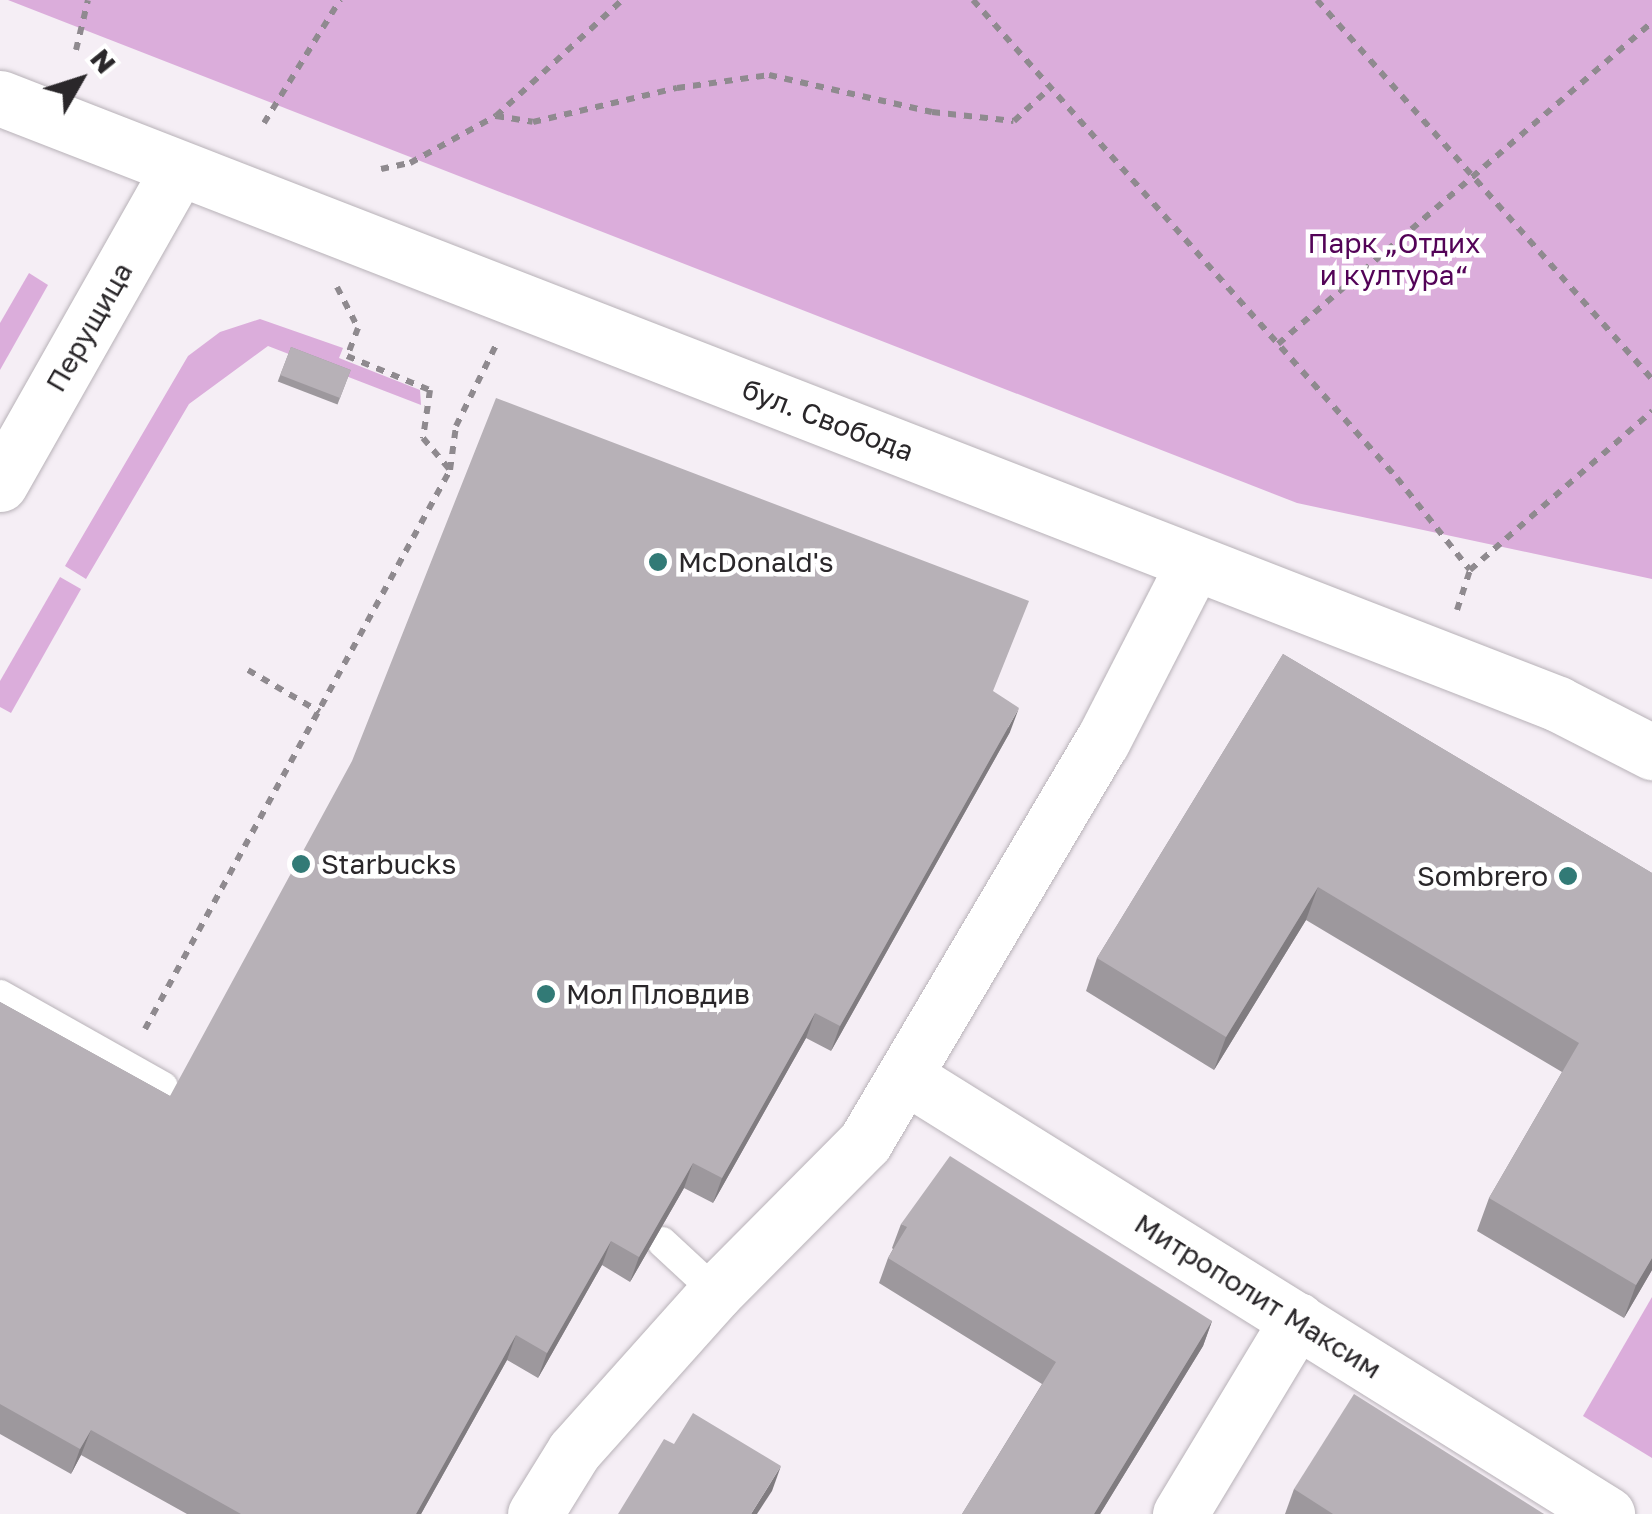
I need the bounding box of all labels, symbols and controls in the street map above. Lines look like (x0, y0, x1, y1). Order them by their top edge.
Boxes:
north arrow (30, 30, 130, 130)
text: N (84, 42, 123, 79)
park label: Парк „Отдих и култура“ (1307, 226, 1481, 292)
street label: Перущица (39, 256, 139, 398)
street label: бул. Свобода (738, 372, 918, 468)
place label: McDonald's (678, 545, 834, 579)
marker: McDonald's (647, 551, 669, 573)
place label: Starbucks (321, 847, 456, 881)
marker: Starbucks (290, 853, 312, 875)
place label: Sombrero (1417, 859, 1548, 893)
marker: Sombrero (1557, 865, 1579, 887)
place label: Мол Пловдив (566, 977, 750, 1011)
marker: Мол Пловдив (535, 983, 557, 1005)
street label: Митрополит Максим (1129, 1206, 1387, 1386)

